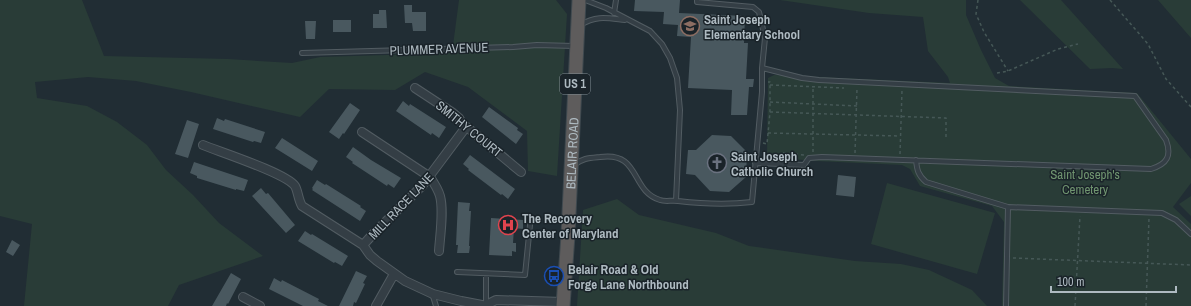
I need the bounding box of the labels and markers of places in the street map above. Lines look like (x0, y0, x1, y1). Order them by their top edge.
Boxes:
place label: Saint Joseph Elementary School (704, 11, 800, 43)
school or university icon: Saint Joseph Elementary School (679, 15, 701, 37)
place label: Saint Joseph Catholic Church (731, 148, 813, 180)
church icon: Saint Joseph Catholic Church (706, 152, 728, 174)
place label: The Recovery Center of Maryland (522, 210, 619, 242)
hospital icon: The Recovery Center of Maryland (497, 214, 519, 236)
place label: Belair Road & Old Forge Lane Northbound (568, 261, 689, 293)
bus stop icon: Belair Road & Old Forge Lane Northbound (543, 265, 565, 287)

